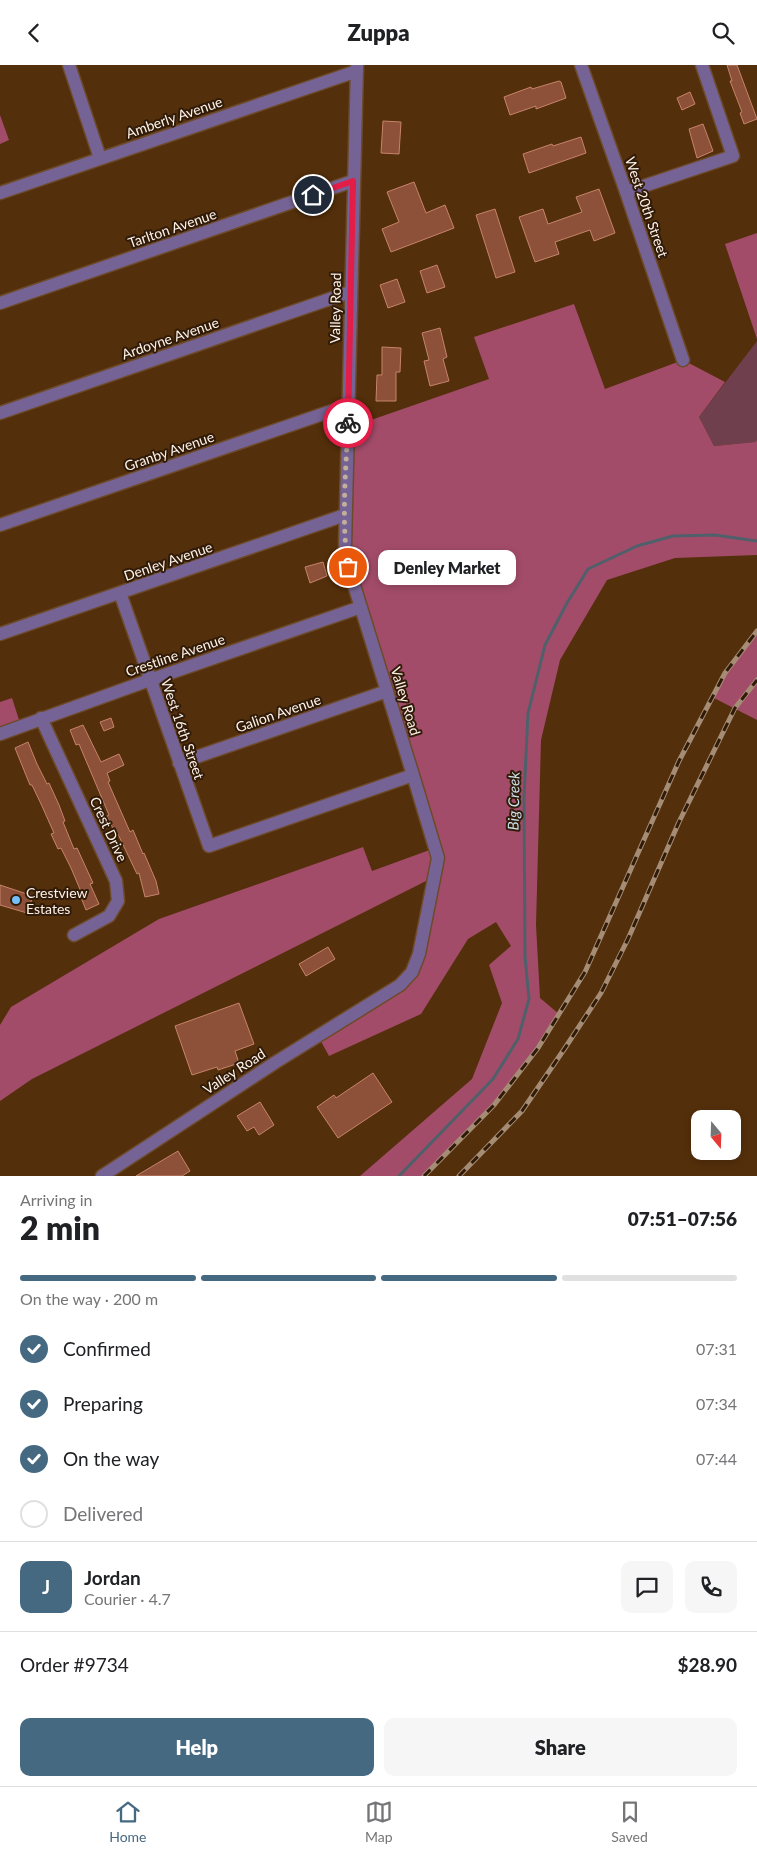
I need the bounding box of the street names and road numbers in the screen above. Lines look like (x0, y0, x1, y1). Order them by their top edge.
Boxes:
street label: Amberly Avenue (124, 93, 224, 141)
street label: West 20th Street (622, 154, 672, 260)
street label: Tarlton Avenue (126, 205, 218, 251)
street label: Valley Road (326, 272, 344, 344)
street label: Ardoyne Avenue (119, 313, 221, 363)
street label: Granby Avenue (122, 428, 216, 474)
street label: Denley Avenue (121, 538, 215, 584)
street label: Crestline Avenue (123, 630, 227, 680)
street label: Valley Road (388, 665, 424, 737)
street label: West 16th Street (158, 676, 208, 782)
street label: Galion Avenue (233, 690, 323, 736)
street label: Crest Drive (87, 794, 131, 864)
street label: Valley Road (200, 1045, 268, 1097)

